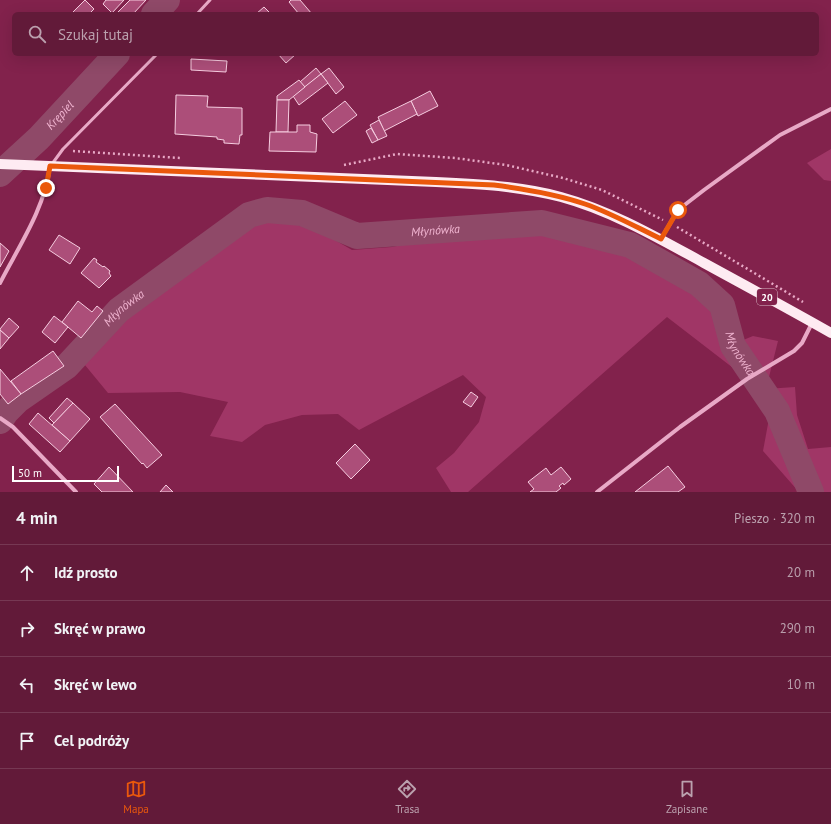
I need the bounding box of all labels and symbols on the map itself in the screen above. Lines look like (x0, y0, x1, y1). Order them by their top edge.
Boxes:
water label: Krępiel (43, 97, 77, 133)
route end (37, 179, 55, 197)
route start (669, 201, 687, 219)
water label: Młynówka (411, 221, 461, 239)
water label: Młynówka (100, 286, 147, 329)
road number: 20 (757, 289, 777, 305)
water label: Młynówka (722, 330, 759, 378)
scale bar (12, 464, 119, 483)

